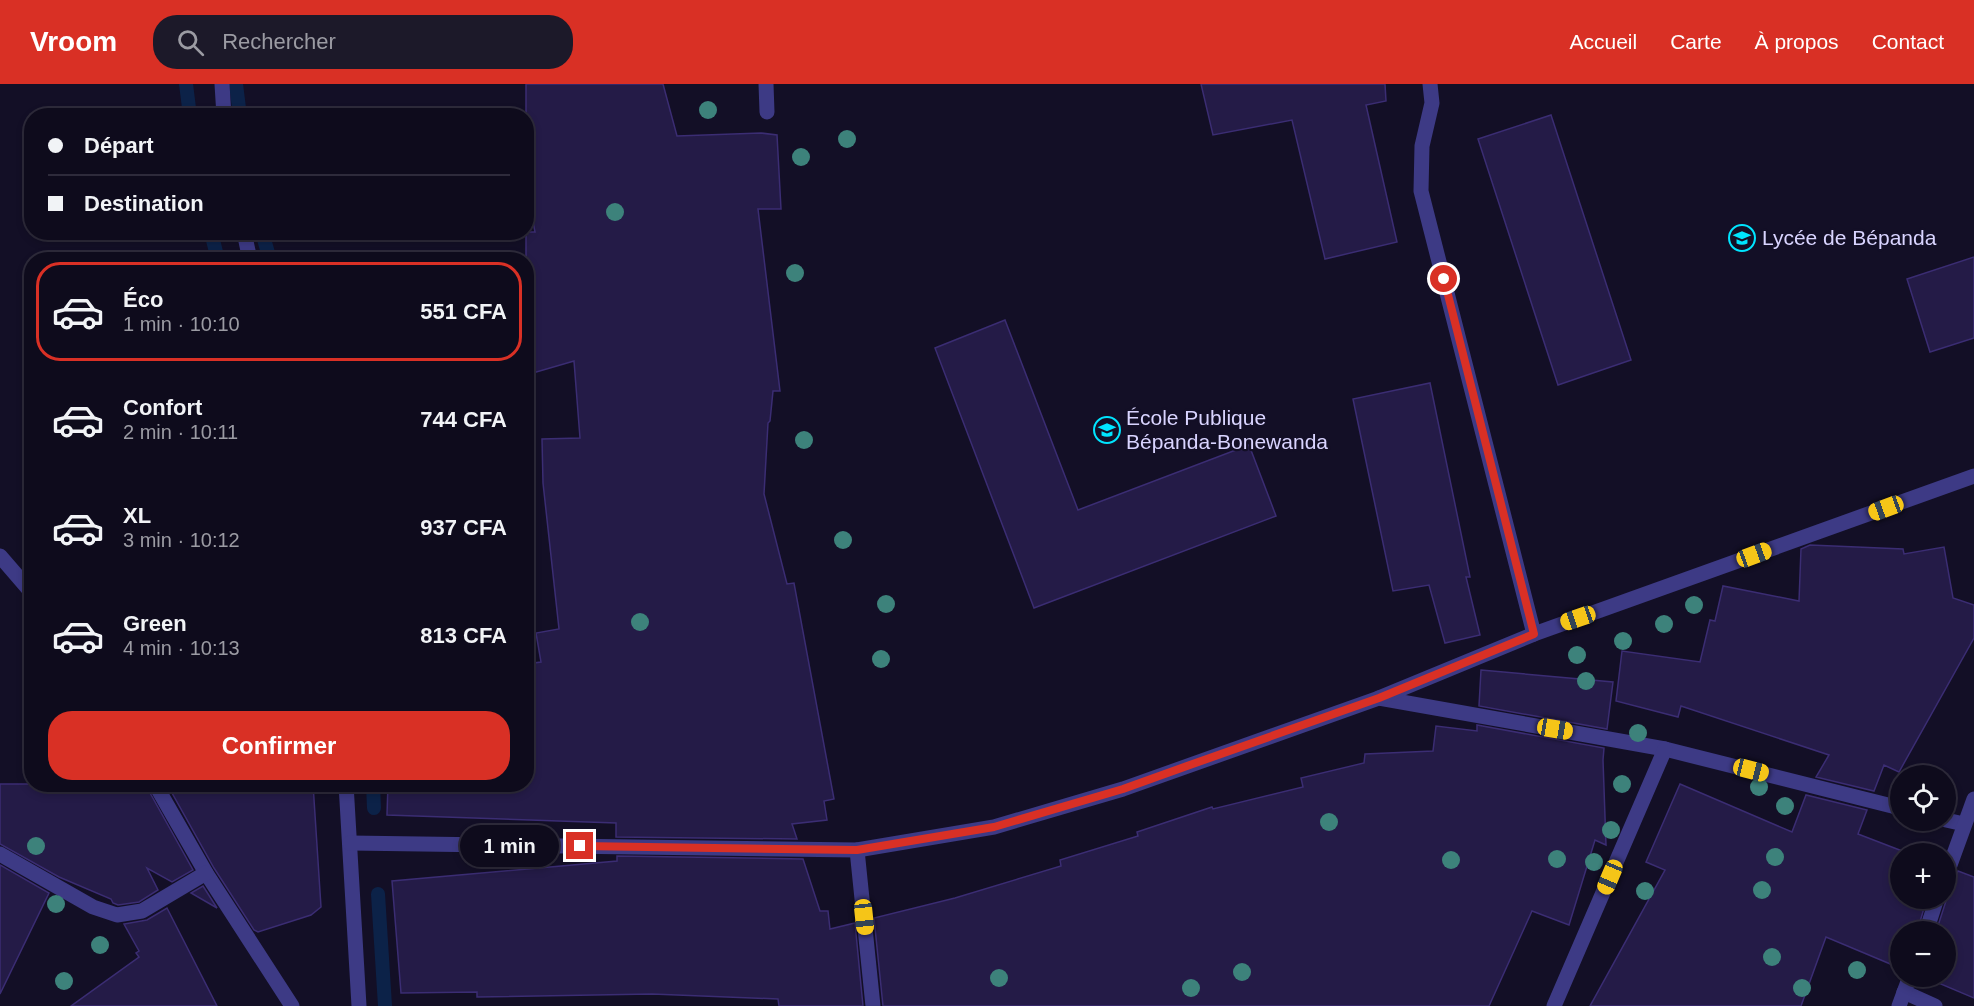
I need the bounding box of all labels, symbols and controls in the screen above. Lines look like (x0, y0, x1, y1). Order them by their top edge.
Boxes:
search box (153, 15, 573, 69)
text: Vroom (30, 26, 117, 57)
icon: search (174, 26, 207, 59)
text: Rechercher (222, 29, 336, 54)
text: Accueil (1570, 30, 1637, 53)
text: Carte (1670, 30, 1722, 53)
text: À propos (1755, 30, 1839, 53)
text: Contact (1872, 30, 1944, 53)
text: Départ (84, 133, 154, 158)
text: Destination (84, 191, 204, 216)
school or university icon: Lycée de Bépanda (1727, 223, 1757, 253)
place label: Lycée de Bépanda (1762, 226, 1937, 249)
route start (1430, 265, 1457, 292)
icon: car (51, 285, 105, 339)
text: Éco (123, 287, 163, 312)
text: 551 CFA (420, 299, 507, 324)
text: 1 min · 10:10 (123, 313, 240, 335)
icon: car (51, 393, 105, 447)
text: Confort (123, 395, 202, 420)
place label: École Publique Bépanda-Bonewanda (1126, 406, 1328, 453)
text: 744 CFA (420, 407, 507, 432)
school or university icon: École Publique Bépanda-Bonewanda (1092, 415, 1122, 445)
text: 2 min · 10:11 (123, 421, 238, 443)
car (1866, 493, 1906, 523)
icon: car (51, 501, 105, 555)
text: XL (123, 503, 151, 528)
text: 937 CFA (420, 515, 507, 540)
text: 3 min · 10:12 (123, 529, 240, 551)
car (1734, 540, 1774, 570)
car (1558, 604, 1598, 632)
icon: car (51, 609, 105, 663)
text: Green (123, 611, 187, 636)
text: 813 CFA (420, 623, 507, 648)
text: 4 min · 10:13 (123, 637, 240, 659)
button: Confirmer (48, 711, 510, 780)
car (1536, 717, 1574, 741)
car (1731, 757, 1771, 783)
map controls (1890, 765, 1956, 987)
button: locate (1890, 765, 1956, 831)
callout: 1 min (460, 825, 559, 867)
route end (566, 832, 593, 859)
text: 1 min (483, 835, 536, 857)
button: + (1890, 843, 1956, 909)
car (1595, 857, 1625, 897)
car (853, 898, 875, 936)
button: − (1890, 921, 1956, 987)

